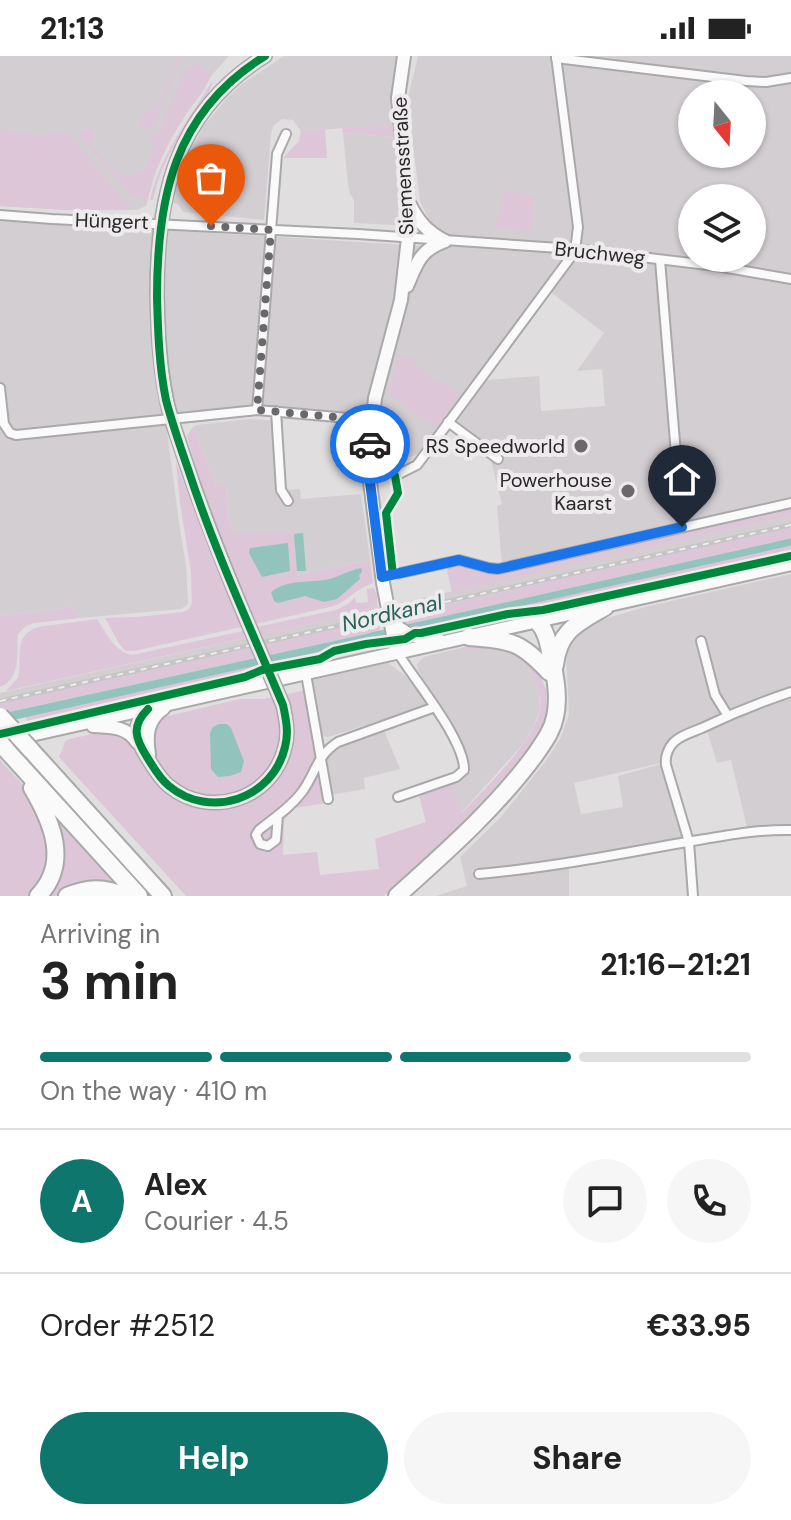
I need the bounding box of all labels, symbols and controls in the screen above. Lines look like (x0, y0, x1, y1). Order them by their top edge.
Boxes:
text: 21:13 (40, 9, 105, 48)
north arrow (678, 80, 766, 168)
map controls (678, 80, 766, 272)
street label: Siemensstraße (386, 96, 420, 236)
pin (177, 144, 245, 226)
icon: bag (189, 156, 233, 200)
button: layers (678, 184, 766, 272)
street label: Hüngert (75, 207, 150, 235)
street label: Bruchweg (553, 235, 647, 271)
courier (330, 404, 410, 484)
icon: car (348, 422, 392, 466)
place label: RS Speedworld (426, 433, 565, 459)
marker: RS Speedworld (572, 437, 590, 455)
pin (648, 445, 716, 527)
icon: home (660, 457, 704, 501)
place label: Powerhouse Kaarst (500, 467, 612, 516)
marker: Powerhouse Kaarst (619, 482, 637, 500)
water label: Nordkanal (339, 587, 446, 639)
text: Arriving in (40, 917, 160, 951)
text: 21:16–21:21 (600, 945, 751, 984)
text: 3 min (40, 947, 179, 1015)
text: On the way · 410 m (40, 1074, 267, 1108)
button: chat (563, 1159, 647, 1243)
button: phone (667, 1159, 751, 1243)
text: Alex (144, 1165, 207, 1204)
text: A (71, 1182, 93, 1221)
text: Courier · 4.5 (144, 1204, 289, 1238)
text: Order #2512 (40, 1306, 215, 1345)
text: €33.95 (647, 1306, 751, 1345)
button: Help (40, 1412, 388, 1504)
button: Share (404, 1412, 751, 1504)

